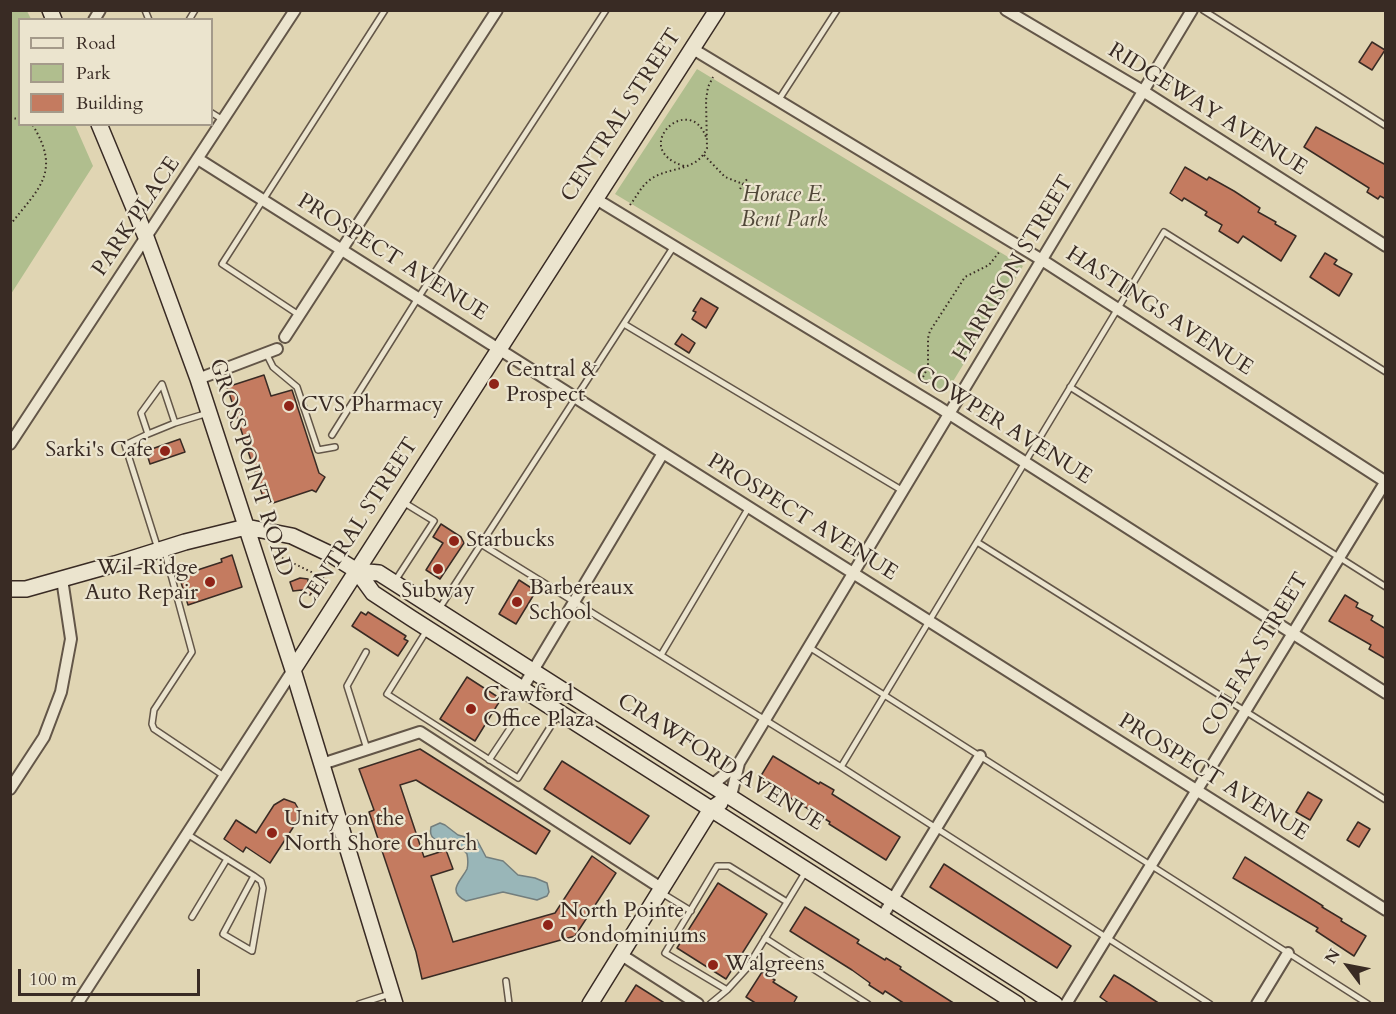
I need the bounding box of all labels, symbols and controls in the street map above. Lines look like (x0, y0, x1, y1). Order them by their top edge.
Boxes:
legend (18, 18, 213, 126)
street label: CENTRAL STREET (556, 24, 688, 208)
text: Road (76, 31, 116, 56)
street label: RIDGEWAY AVENUE (1103, 38, 1311, 182)
text: Park (76, 61, 111, 86)
text: Building (76, 91, 143, 116)
street label: PARK PLACE (87, 152, 187, 282)
street label: HARRISON STREET (948, 171, 1080, 367)
park label: Horace E. Bent Park (741, 183, 827, 234)
street label: PROSPECT AVENUE (292, 189, 492, 327)
street label: HASTINGS AVENUE (1061, 242, 1257, 382)
street label: GROSS POINT ROAD (202, 356, 298, 580)
place label: Central & Prospect (506, 358, 598, 410)
street label: COWPER AVENUE (910, 361, 1096, 491)
marker: Central & Prospect (487, 377, 501, 391)
place label: CVS Pharmacy (301, 393, 443, 419)
marker: CVS Pharmacy (282, 399, 296, 413)
street label: CENTRAL STREET (293, 433, 425, 617)
place label: Sarki's Cafe (45, 438, 153, 464)
marker: Sarki's Cafe (158, 444, 172, 458)
street label: PROSPECT AVENUE (702, 449, 902, 587)
place label: Starbucks (466, 528, 555, 554)
marker: Starbucks (447, 534, 461, 548)
place label: Wil-Ridge Auto Repair (85, 556, 198, 608)
marker: Subway (431, 562, 445, 576)
street label: COLFAX STREET (1197, 568, 1315, 742)
marker: Wil-Ridge Auto Repair (203, 575, 217, 589)
place label: Barbereaux School (529, 576, 634, 628)
place label: Subway (401, 579, 475, 605)
marker: Barbereaux School (510, 595, 524, 609)
place label: Crawford Office Plaza (483, 683, 594, 734)
street label: CRAWFORD AVENUE (612, 689, 828, 837)
marker: Crawford Office Plaza (464, 702, 478, 716)
street label: PROSPECT AVENUE (1113, 709, 1313, 847)
place label: Unity on the North Shore Church (284, 807, 478, 858)
marker: Unity on the North Shore Church (265, 826, 279, 840)
place label: North Pointe Condominiums (560, 899, 706, 950)
marker: North Pointe Condominiums (541, 918, 555, 932)
north arrow (1318, 936, 1378, 996)
text: N (1320, 945, 1346, 968)
place label: Walgreens (725, 952, 825, 978)
scale bar (21, 957, 202, 995)
marker: Walgreens (706, 958, 720, 972)
text: 100 m (29, 967, 77, 992)

